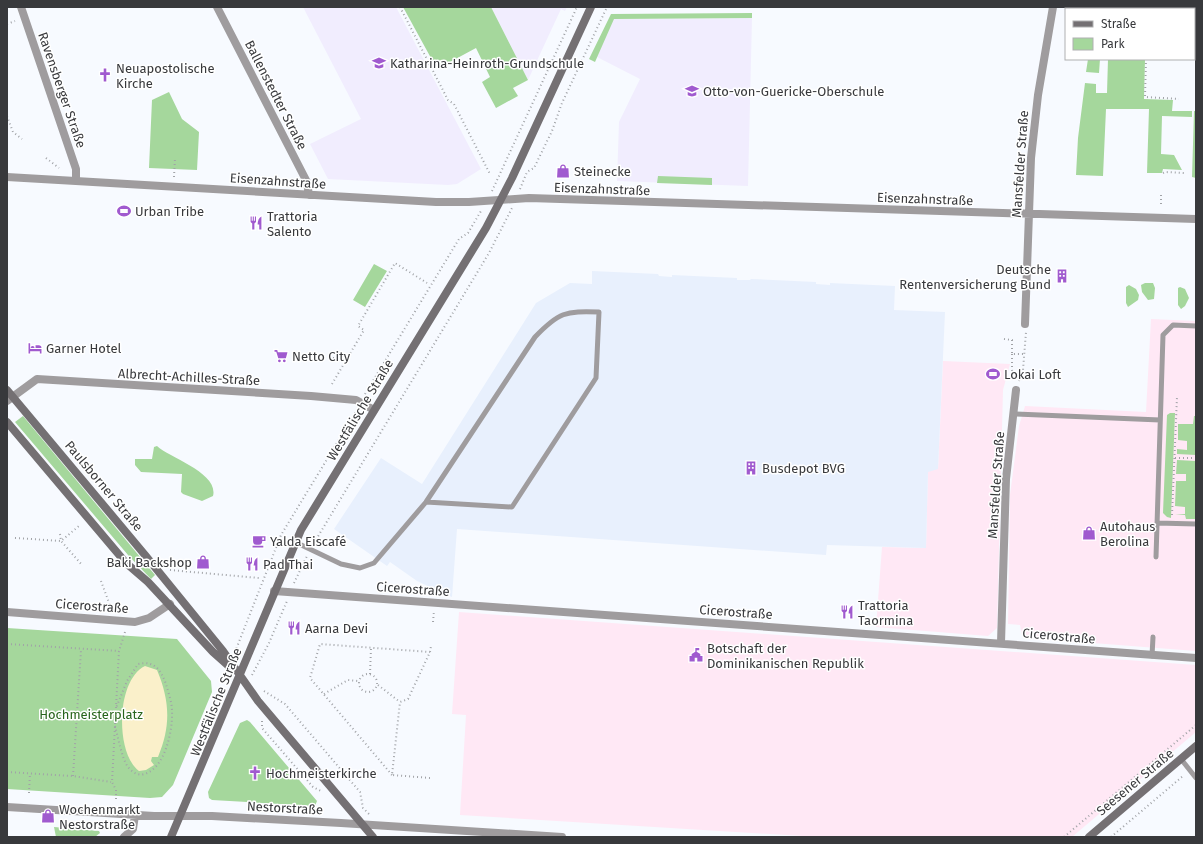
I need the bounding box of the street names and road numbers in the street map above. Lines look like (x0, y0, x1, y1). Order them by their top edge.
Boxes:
street label: Ravensberger Straße (35, 30, 89, 150)
street label: Ballenstedter Straße (242, 38, 310, 152)
street label: Mansfelder Straße (1009, 110, 1031, 218)
street label: Eisenzahnstraße (229, 170, 327, 192)
street label: Eisenzahnstraße (554, 180, 650, 198)
street label: Eisenzahnstraße (877, 190, 973, 208)
street label: Westfälische Straße (324, 357, 396, 463)
street label: Albrecht-Achilles-Straße (118, 366, 260, 388)
street label: Mansfelder Straße (985, 431, 1007, 539)
street label: Paulsborner Straße (62, 438, 146, 534)
street label: Cicerostraße (376, 579, 450, 599)
street label: Cicerostraße (55, 596, 129, 616)
street label: Cicerostraße (699, 602, 773, 622)
street label: Cicerostraße (1022, 625, 1096, 647)
street label: Westfälische Straße (187, 646, 245, 758)
street label: Seesener Straße (1093, 745, 1177, 819)
street label: Nestorstraße (247, 799, 323, 817)

